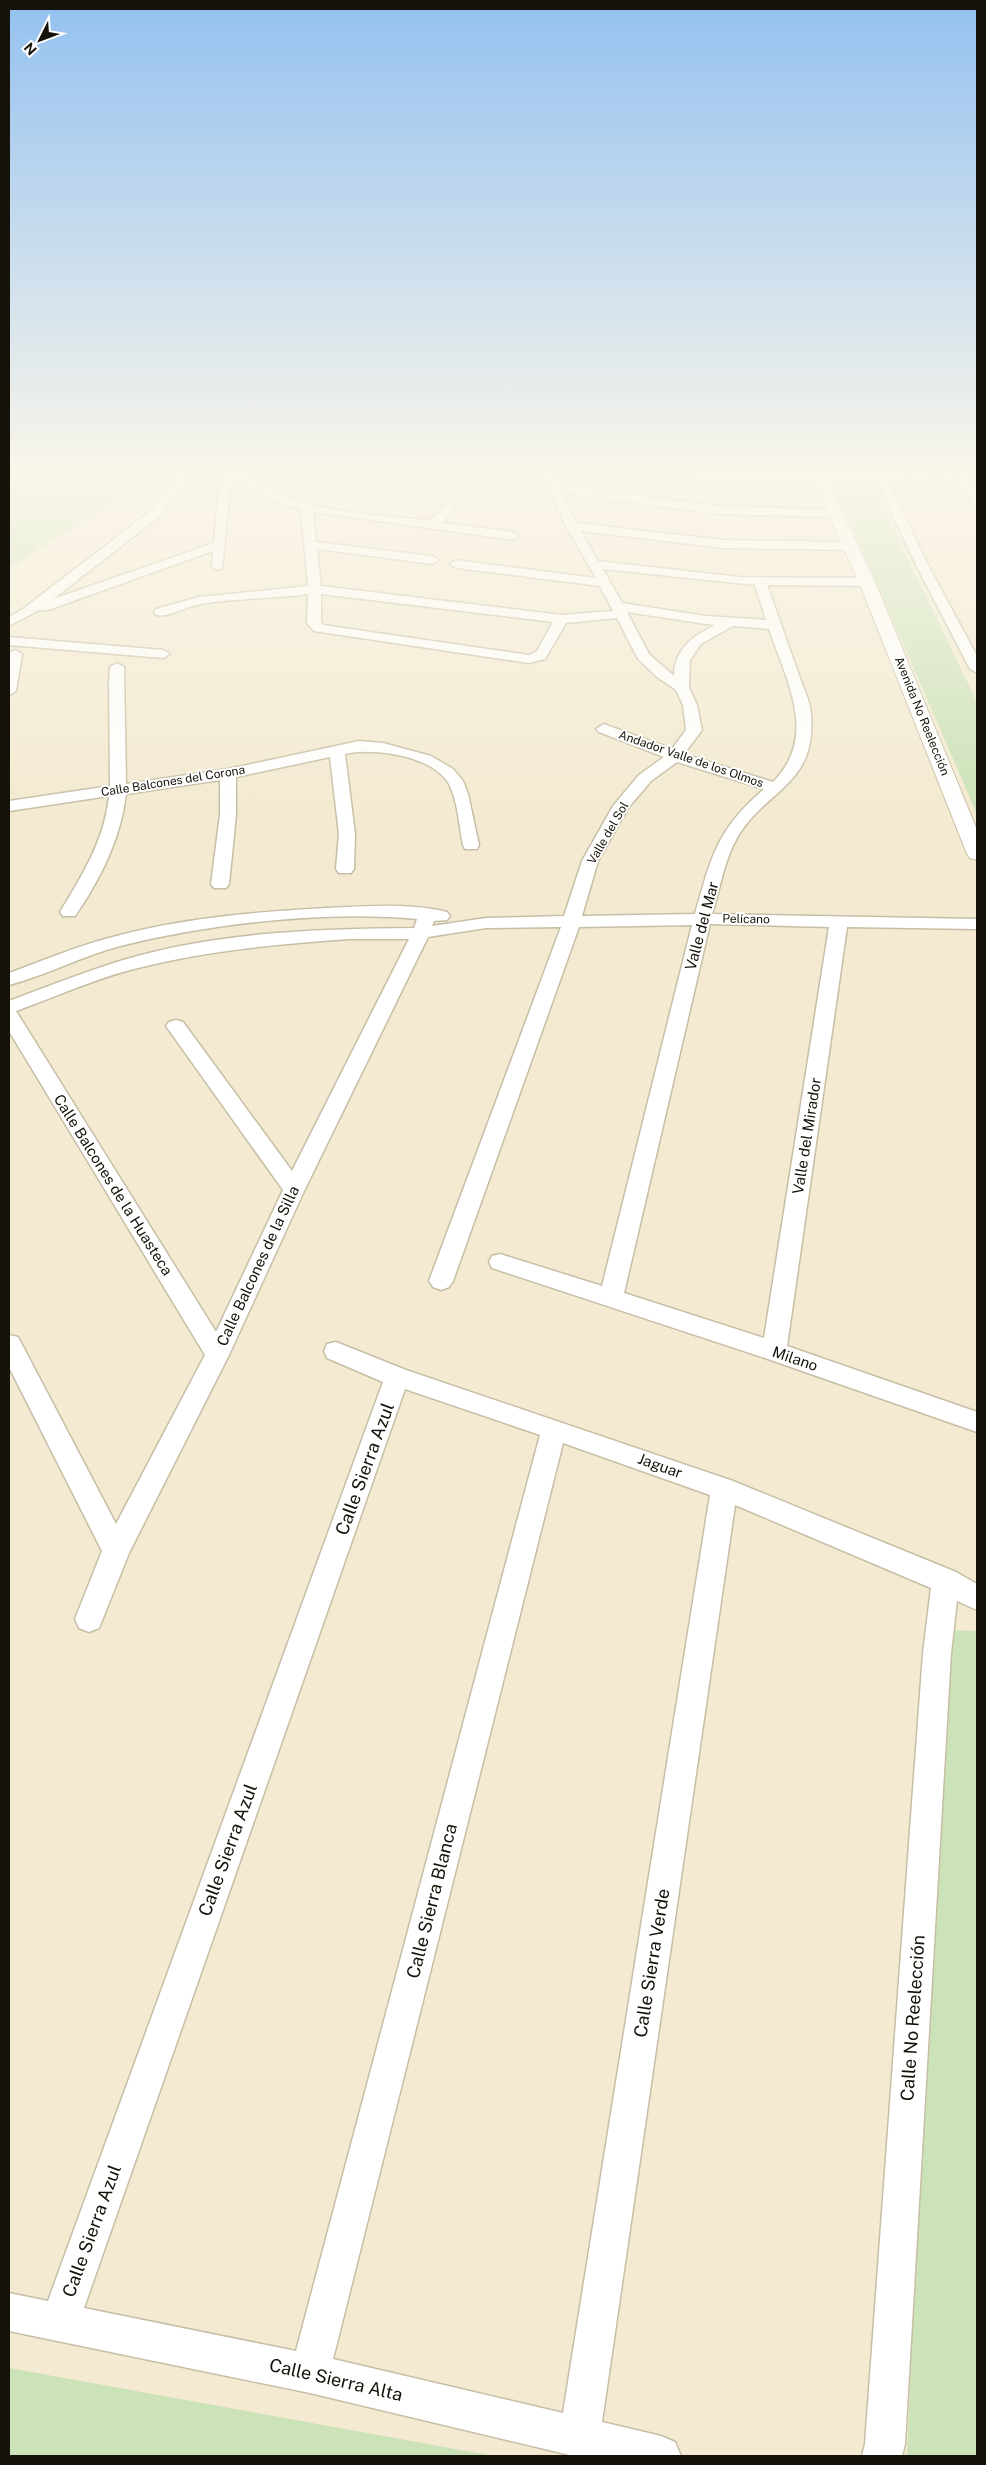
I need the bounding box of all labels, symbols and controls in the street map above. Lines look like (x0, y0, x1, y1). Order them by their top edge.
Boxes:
north arrow (15, 15, 65, 65)
text: N (21, 39, 40, 58)
street label: Avenida No Reelección (892, 655, 952, 778)
street label: Andador Valle de los Olmos (617, 728, 765, 790)
street label: Calle Balcones del Corona (100, 763, 246, 799)
street label: Valle del Sol (585, 799, 632, 867)
street label: Valle del Mar (682, 880, 722, 972)
street label: Pelícano (722, 912, 770, 926)
street label: Valle del Mirador (789, 1076, 824, 1196)
street label: Calle Balcones de la Huasteca (51, 1091, 176, 1278)
street label: Calle Balcones de la Silla (213, 1183, 302, 1348)
street label: Milano (770, 1343, 820, 1374)
street label: Calle Sierra Azul (331, 1400, 398, 1538)
street label: Jaguar (636, 1450, 685, 1481)
street label: Calle Sierra Azul (194, 1781, 261, 1919)
street label: Calle Sierra Blanca (402, 1821, 461, 1981)
street label: Calle Sierra Verde (629, 1887, 674, 2039)
street label: Calle No Reelección (896, 1934, 929, 2102)
street label: Calle Sierra Azul (58, 2162, 125, 2300)
street label: Calle Sierra Alta (267, 2354, 405, 2405)

